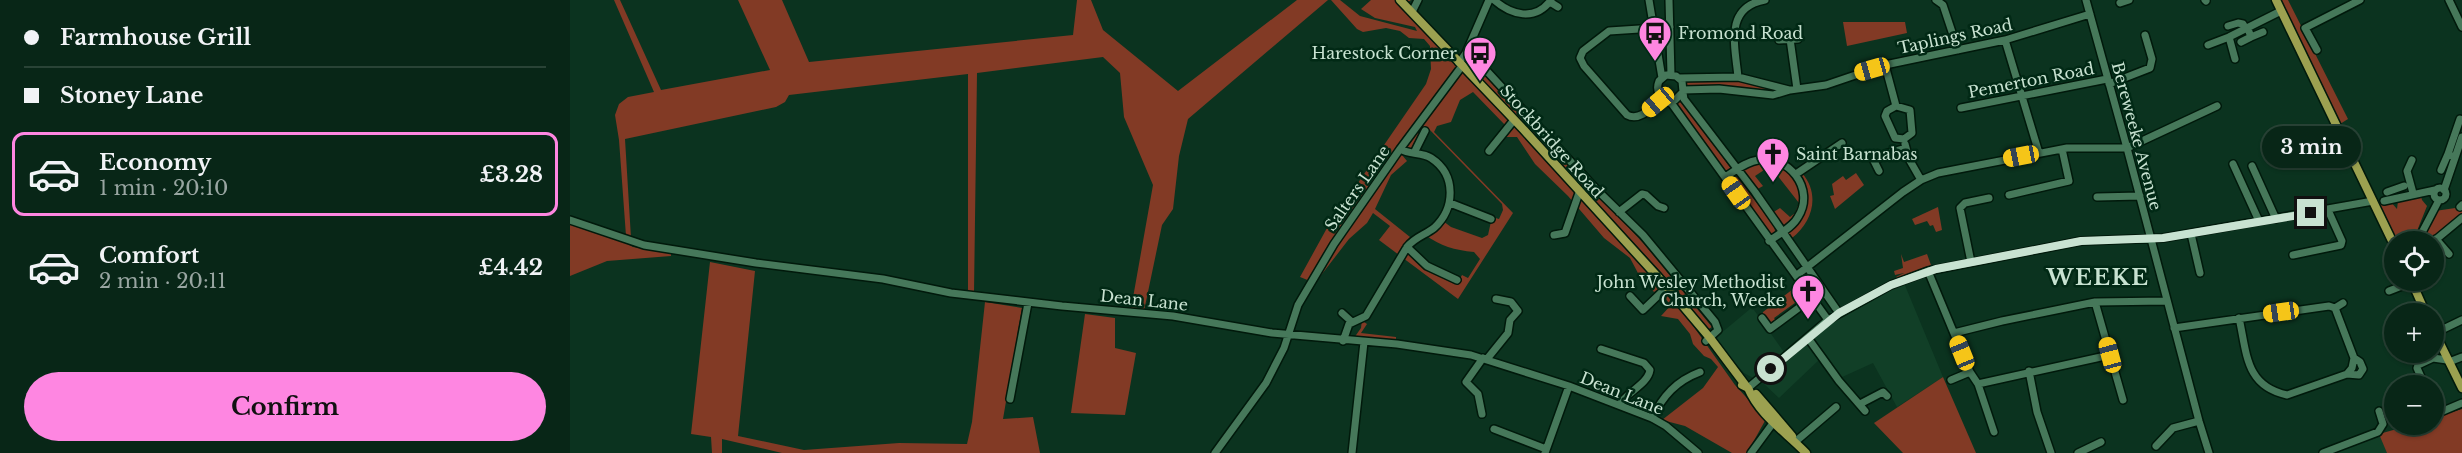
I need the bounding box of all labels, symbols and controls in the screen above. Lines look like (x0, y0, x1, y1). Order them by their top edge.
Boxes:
street label: Taplings Road (1896, 14, 2014, 58)
bus stop icon: Fromond Road (1637, 15, 1673, 62)
place label: Fromond Road (1678, 23, 1803, 43)
text: Farmhouse Grill (60, 24, 251, 51)
bus stop icon: Harestock Corner (1462, 35, 1498, 82)
place label: Harestock Corner (1311, 43, 1457, 63)
car (1852, 55, 1892, 83)
street label: Pemerton Road (1966, 58, 2096, 102)
street label: Bereweeke Avenue (2108, 60, 2166, 212)
street label: Stockbridge Road (1496, 80, 1608, 202)
text: Stoney Lane (60, 82, 203, 109)
car (1638, 84, 1678, 120)
callout: 3 min (2262, 126, 2360, 168)
text: 3 min (2281, 135, 2342, 159)
church icon: Saint Barnabas (1755, 136, 1791, 183)
street label: Salters Lane (1320, 141, 1394, 235)
place label: Saint Barnabas (1796, 144, 1918, 164)
car (2002, 144, 2040, 168)
icon: car (27, 147, 81, 201)
text: Economy (99, 149, 211, 176)
text: £3.28 (479, 161, 543, 188)
car (1718, 173, 1754, 213)
text: 1 min · 20:10 (99, 176, 228, 200)
route end (2297, 199, 2324, 226)
map controls (2384, 231, 2444, 435)
button: locate (2384, 231, 2444, 291)
icon: car (27, 240, 81, 294)
text: Comfort (99, 242, 199, 269)
text: £4.42 (478, 254, 543, 281)
district label: WEEKE (2045, 264, 2150, 291)
text: 2 min · 20:11 (99, 269, 226, 293)
place label: John Wesley Methodist Church, Weeke (1595, 272, 1785, 310)
church icon: John Wesley Methodist Church, Weeke (1790, 273, 1826, 320)
street label: Dean Lane (1099, 285, 1189, 315)
car (2262, 301, 2300, 323)
button: + (2384, 303, 2444, 363)
car (1947, 333, 1977, 373)
car (2097, 335, 2123, 375)
route start (1757, 355, 1784, 382)
street label: Dean Lane (1577, 367, 1667, 419)
button: Confirm (24, 372, 546, 441)
button: − (2384, 375, 2444, 435)

